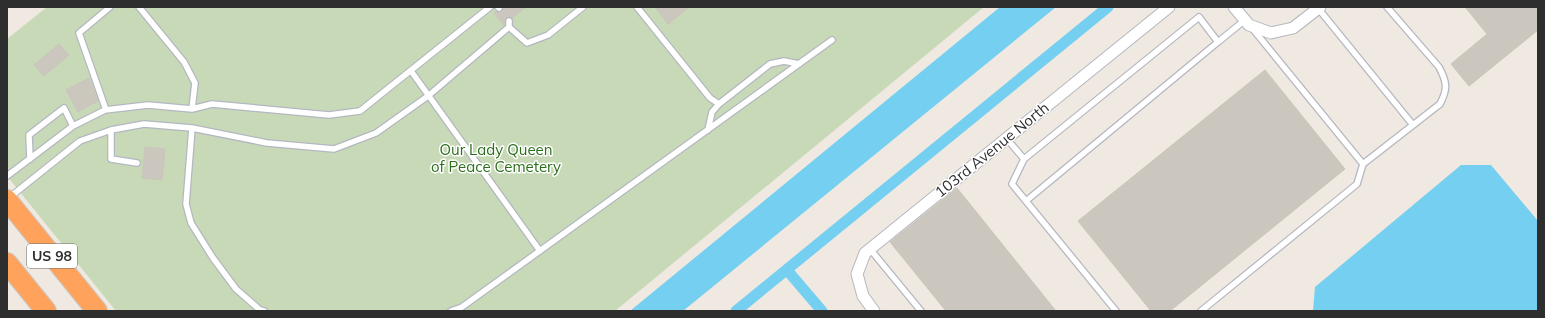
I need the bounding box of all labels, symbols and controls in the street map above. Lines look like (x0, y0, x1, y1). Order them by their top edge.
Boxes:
street label: 103rd Avenue North (931, 98, 1052, 201)
park label: Our Lady Queen of Peace Cemetery (431, 140, 561, 176)
road number: US 98 (27, 244, 77, 268)

